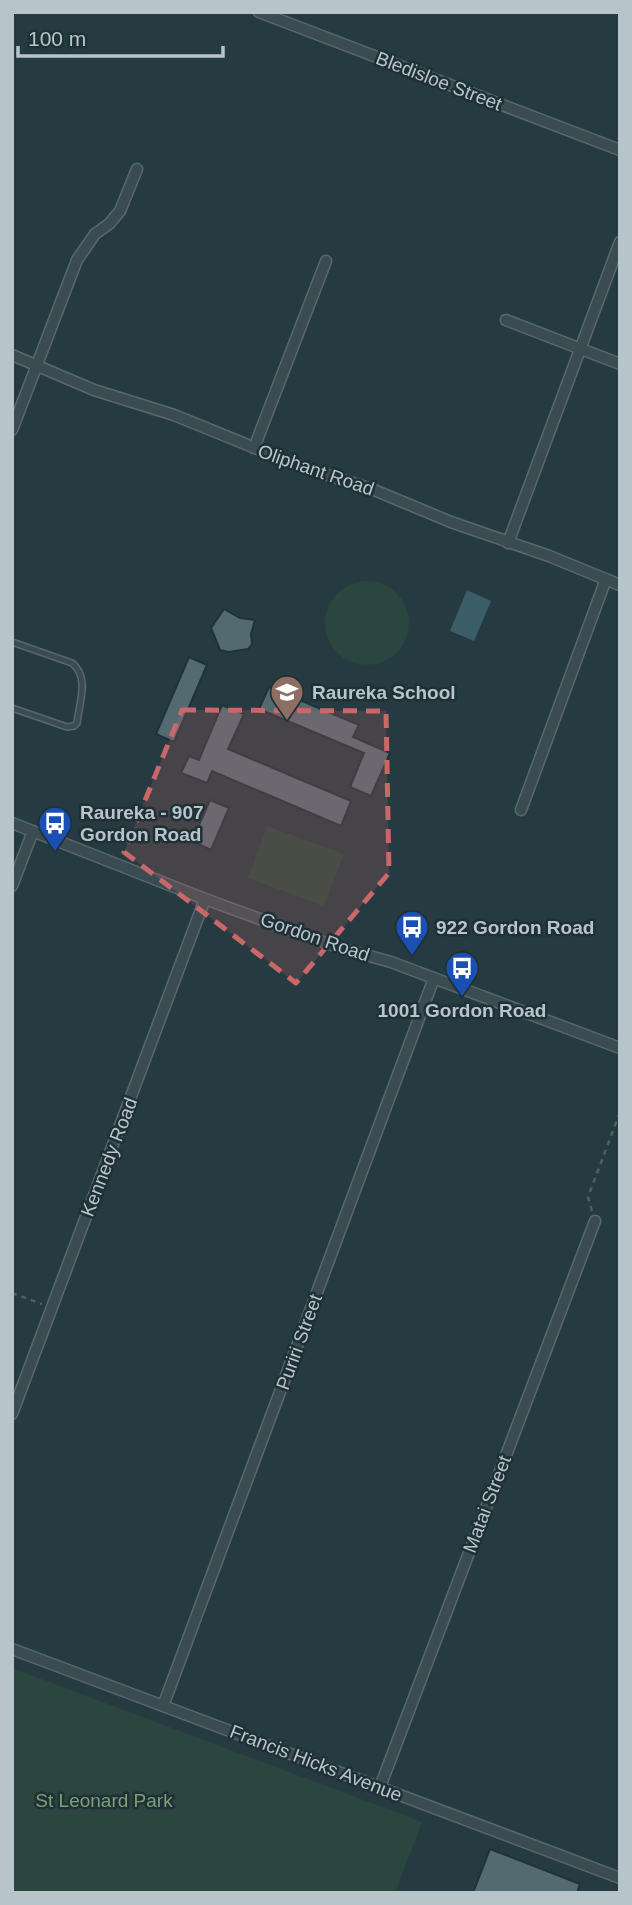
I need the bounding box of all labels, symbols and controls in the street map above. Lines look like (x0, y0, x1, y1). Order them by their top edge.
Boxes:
scale bar (18, 14, 222, 58)
text: 100 m (28, 27, 86, 50)
street label: Bledisloe Street (373, 47, 506, 115)
street label: Oliphant Road (255, 440, 377, 500)
school or university icon: Raureka School (268, 673, 306, 722)
place label: Raureka School (312, 682, 456, 703)
place label: Raureka - 907 Gordon Road (80, 802, 204, 845)
bus stop icon: Raureka - 907 Gordon Road (36, 804, 74, 853)
bus stop icon: 922 Gordon Road (393, 908, 431, 957)
street label: Gordon Road (258, 909, 372, 965)
place label: 922 Gordon Road (436, 917, 594, 938)
bus stop icon: 1001 Gordon Road (443, 949, 481, 998)
place label: 1001 Gordon Road (378, 1000, 546, 1021)
street label: Kennedy Road (77, 1095, 141, 1219)
street label: Puriri Street (272, 1291, 326, 1393)
street label: Matai Street (459, 1452, 515, 1556)
street label: Francis Hicks Avenue (227, 1721, 405, 1805)
park label: St Leonard Park (35, 1790, 173, 1811)

